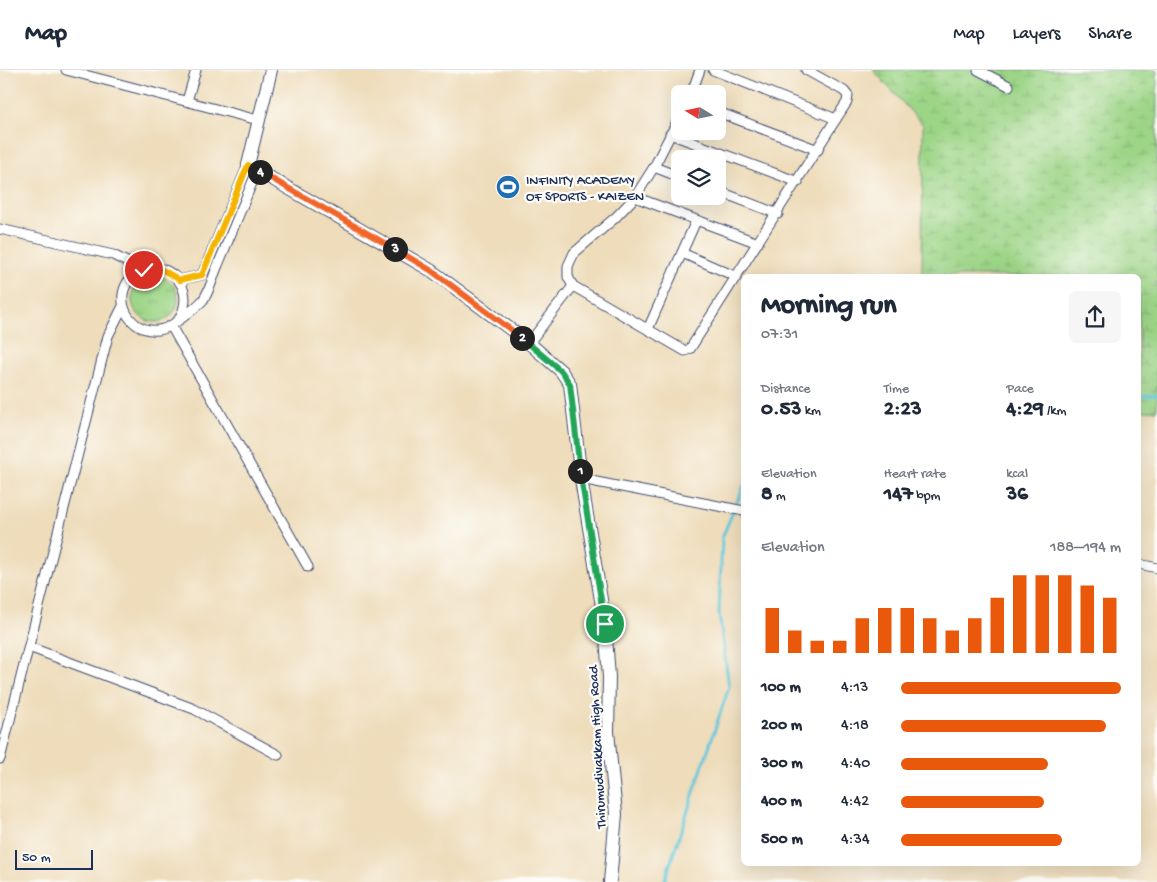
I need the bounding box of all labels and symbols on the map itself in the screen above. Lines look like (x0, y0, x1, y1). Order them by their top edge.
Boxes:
north arrow (671, 85, 726, 140)
pin: 4 (248, 160, 272, 184)
place label: INFINITY ACADEMY OF SPORTS - KAIZEN (526, 173, 644, 206)
sports icon: INFINITY ACADEMY OF SPORTS - KAIZEN (495, 174, 521, 200)
pin: 3 (382, 236, 408, 262)
pin (123, 249, 165, 291)
pin: 2 (510, 326, 534, 350)
pin: 1 (568, 458, 592, 484)
pin (584, 603, 626, 645)
street label: Thirumudivakkam High Road (586, 663, 611, 830)
scale bar (15, 847, 92, 870)

